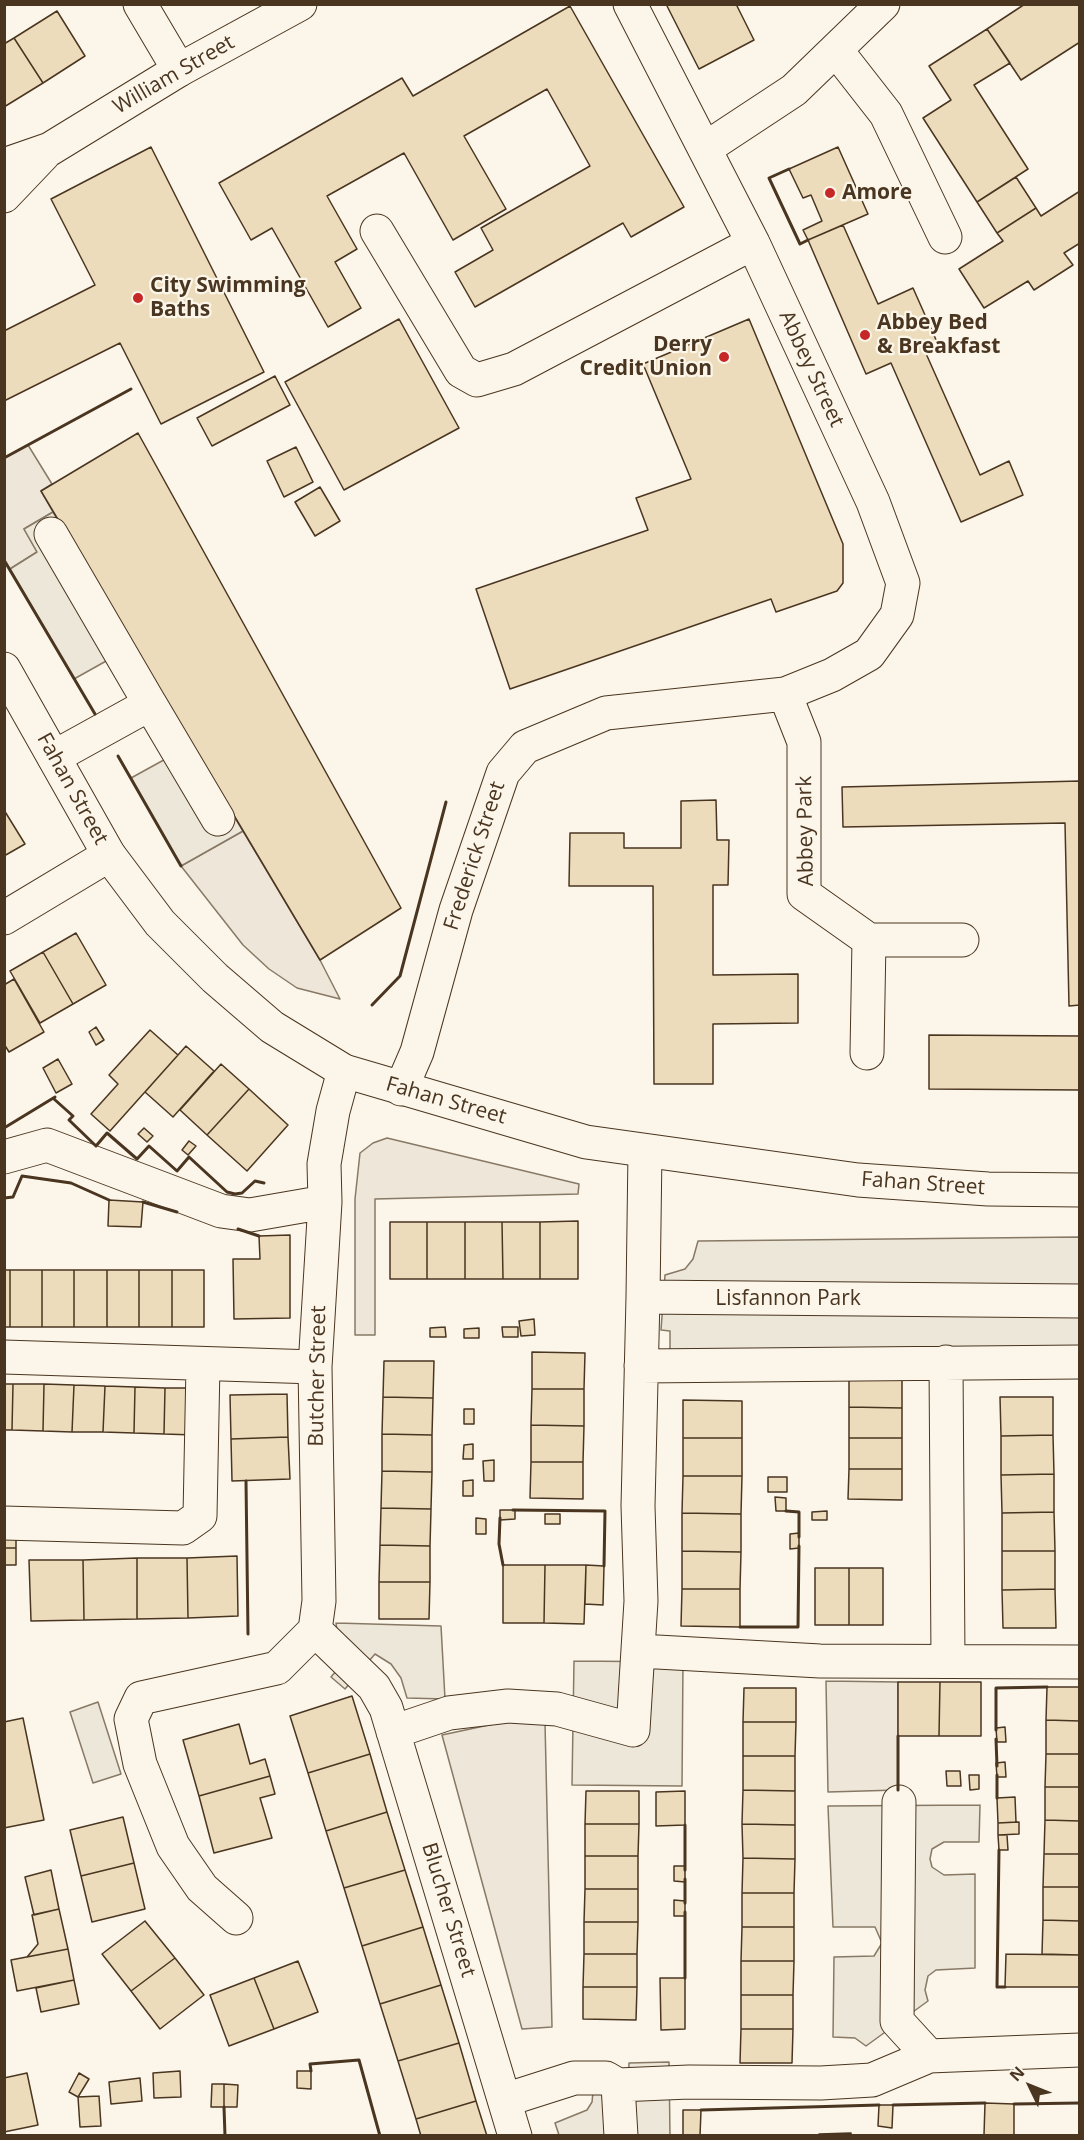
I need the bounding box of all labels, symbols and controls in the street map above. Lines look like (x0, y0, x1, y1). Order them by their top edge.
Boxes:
street label: William Street (109, 30, 239, 120)
place label: Amore (842, 180, 912, 206)
marker: Amore (823, 186, 837, 200)
place label: City Swimming Baths (150, 273, 306, 323)
marker: City Swimming Baths (131, 291, 145, 305)
street label: Abbey Street (773, 307, 849, 431)
place label: Abbey Bed & Breakfast (877, 310, 1000, 360)
marker: Abbey Bed & Breakfast (858, 328, 872, 342)
place label: Derry Credit Union (580, 332, 712, 382)
marker: Derry Credit Union (717, 350, 731, 364)
street label: Fahan Street (31, 729, 113, 849)
street label: Abbey Park (792, 775, 820, 887)
street label: Frederick Street (439, 778, 511, 934)
street label: Fahan Street (383, 1072, 509, 1130)
street label: Fahan Street (860, 1167, 986, 1201)
street label: Lisfannon Park (715, 1286, 861, 1312)
street label: Butcher Street (304, 1305, 332, 1447)
street label: Blucher Street (416, 1840, 480, 1980)
north arrow (1000, 2056, 1060, 2116)
text: N (1004, 2061, 1029, 2086)

